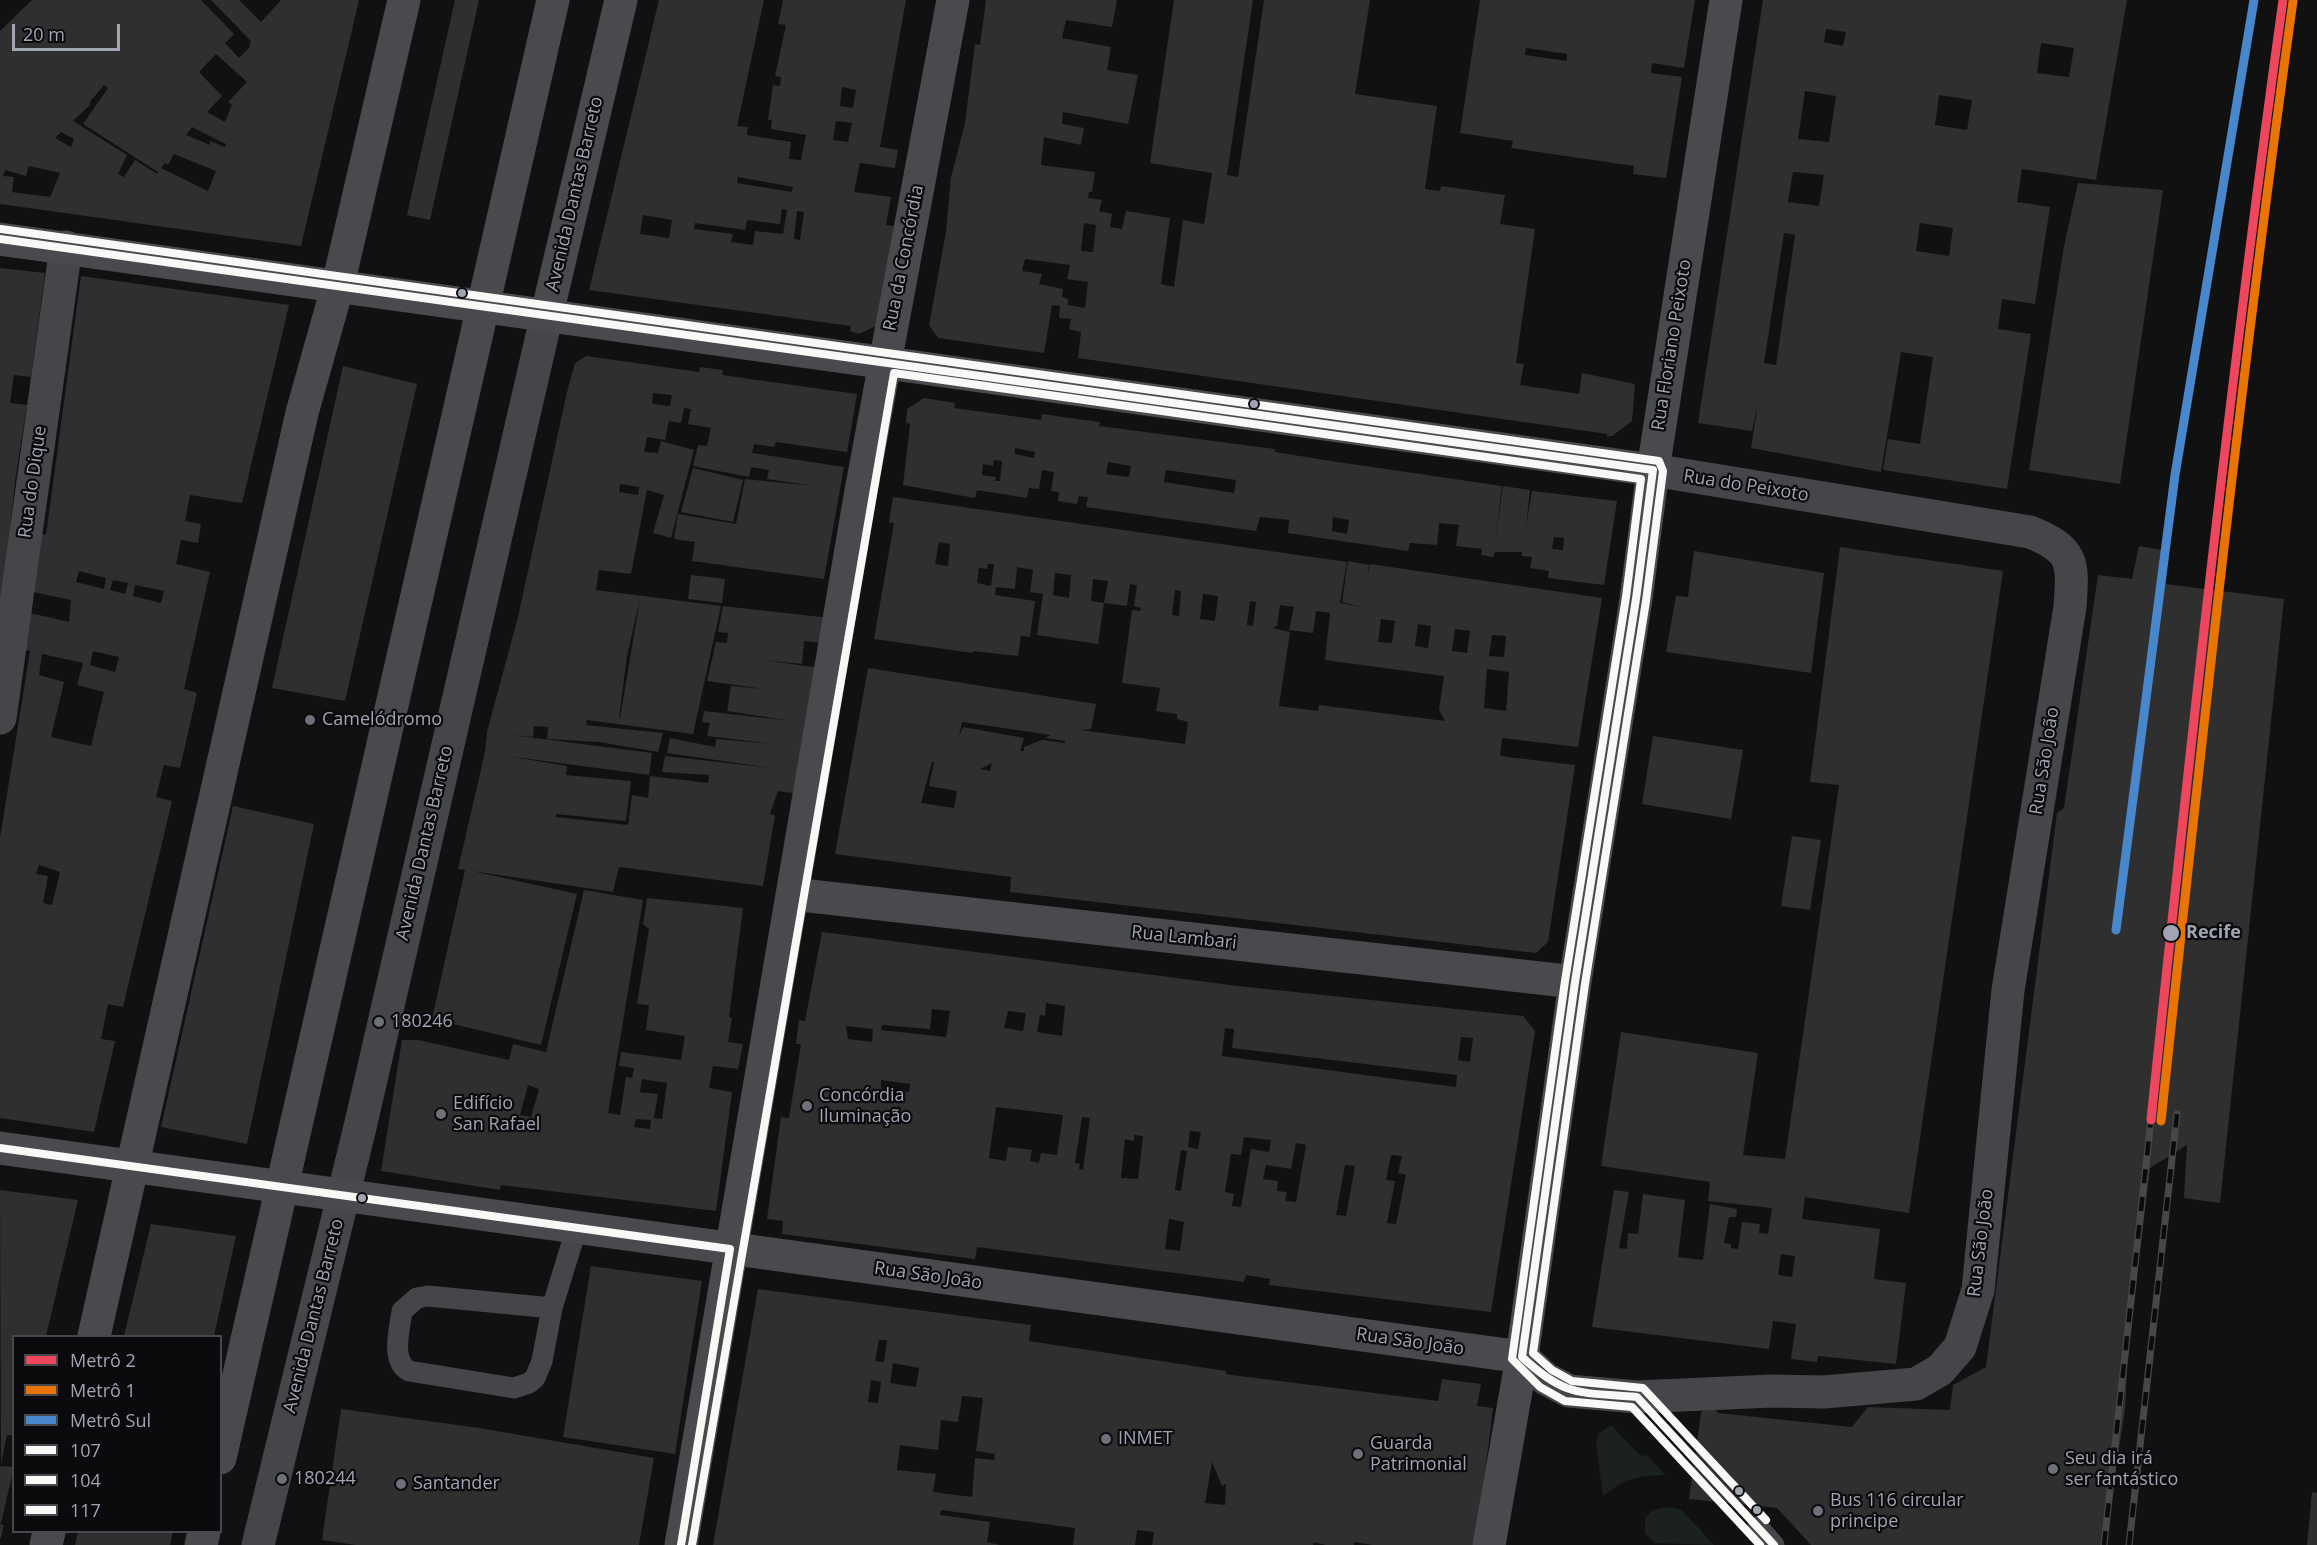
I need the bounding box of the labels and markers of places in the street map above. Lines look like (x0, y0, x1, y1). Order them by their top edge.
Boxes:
unlabelled marker (456, 287, 468, 299)
unlabelled marker (1248, 398, 1260, 410)
place label: Camelódromo (322, 709, 442, 731)
marker: Camelódromo (303, 713, 317, 727)
place label: Recife (2186, 922, 2241, 944)
marker: Recife (2161, 923, 2181, 943)
place label: 180246 (391, 1011, 453, 1033)
marker: 180246 (372, 1015, 386, 1029)
place label: Concórdia Iluminação (819, 1085, 911, 1128)
place label: Edifício San Rafael (453, 1093, 540, 1136)
marker: Concórdia Iluminação (800, 1099, 814, 1113)
marker: Edifício San Rafael (434, 1107, 448, 1121)
unlabelled marker (356, 1192, 368, 1204)
place label: INMET (1118, 1428, 1173, 1450)
marker: INMET (1099, 1432, 1113, 1446)
place label: Guarda Patrimonial (1370, 1433, 1467, 1476)
marker: Guarda Patrimonial (1351, 1447, 1365, 1461)
place label: Seu dia irá ser fantástico (2065, 1448, 2178, 1490)
marker: Seu dia irá ser fantástico (2046, 1462, 2060, 1476)
place label: 180244 (294, 1468, 356, 1490)
marker: 180244 (275, 1472, 289, 1486)
place label: Santander (413, 1473, 500, 1495)
marker: Santander (394, 1477, 408, 1491)
unlabelled marker (1733, 1485, 1745, 1497)
place label: Bus 116 circular principe (1830, 1490, 1964, 1532)
unlabelled marker (1751, 1504, 1763, 1516)
marker: Bus 116 circular principe (1811, 1504, 1825, 1518)

